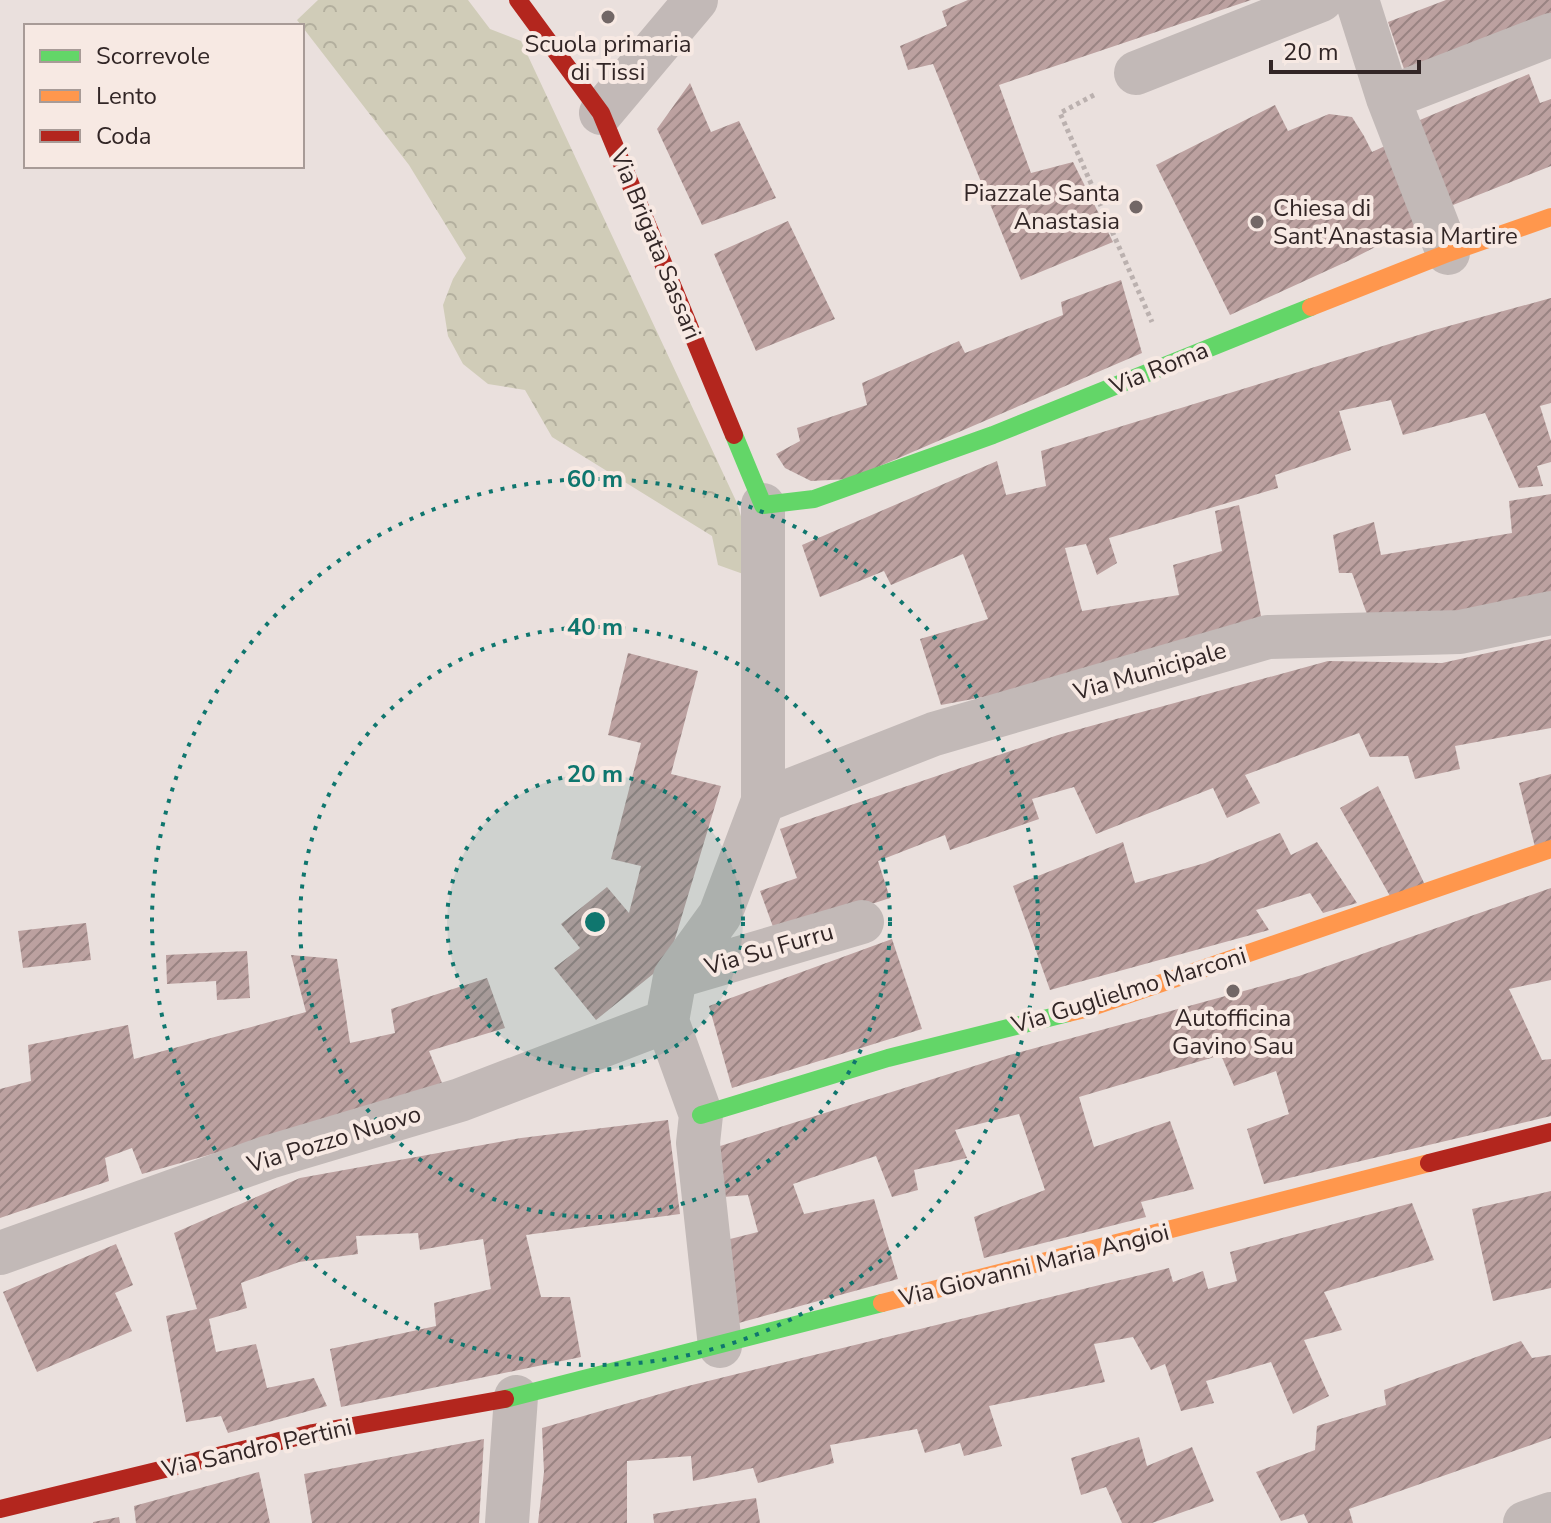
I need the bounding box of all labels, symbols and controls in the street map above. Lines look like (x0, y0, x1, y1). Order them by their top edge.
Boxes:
marker: Scuola primaria di Tissi (599, 8, 617, 26)
legend (24, 24, 304, 168)
scale bar (1271, 24, 1419, 74)
place label: Scuola primaria di Tissi (525, 28, 691, 88)
text: 20 m (1283, 36, 1339, 68)
text: Scorrevole (96, 40, 210, 72)
text: Lento (96, 80, 157, 112)
text: Coda (96, 120, 151, 152)
street label: Via Brigata Sassari (603, 143, 709, 344)
place label: Piazzale Santa Anastasia (964, 177, 1120, 237)
place label: Chiesa di Sant'Anastasia Martire (1273, 192, 1518, 252)
marker: Piazzale Santa Anastasia (1127, 198, 1145, 216)
marker: Chiesa di Sant'Anastasia Martire (1248, 213, 1266, 231)
street label: Via Roma (1104, 334, 1213, 403)
text: 60 m (567, 463, 623, 495)
text: 40 m (567, 611, 623, 643)
street label: Via Municipale (1069, 634, 1230, 708)
text: 20 m (567, 758, 623, 790)
centre of rings (581, 908, 609, 936)
street label: Via Su Furru (700, 915, 837, 983)
street label: Via Guglielmo Marconi (1007, 939, 1250, 1041)
marker: Autofficina Gavino Sau (1224, 982, 1242, 1000)
place label: Autofficina Gavino Sau (1172, 1002, 1294, 1062)
street label: Via Pozzo Nuovo (242, 1097, 425, 1181)
street label: Via Giovanni Maria Angioi (895, 1216, 1172, 1314)
street label: Via Sandro Pertini (158, 1411, 355, 1486)

